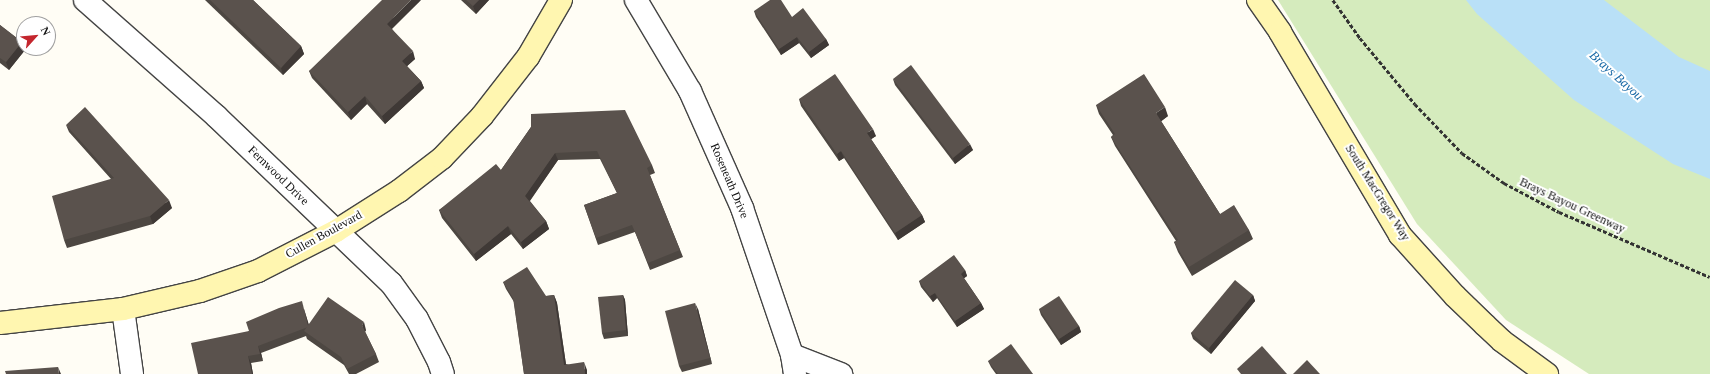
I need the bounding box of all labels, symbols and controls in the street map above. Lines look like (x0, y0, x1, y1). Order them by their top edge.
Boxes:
north arrow (16, 16, 56, 56)
text: N (39, 25, 53, 37)
water label: Brays Bayou (1586, 48, 1646, 104)
street label: Roseneath Drive (707, 141, 751, 221)
street label: South MacGregor Way (1341, 142, 1413, 244)
street label: Fernwood Drive (245, 143, 311, 209)
street label: Brays Bayou Greenway (1517, 175, 1627, 237)
street label: Cullen Boulevard (283, 208, 365, 262)

